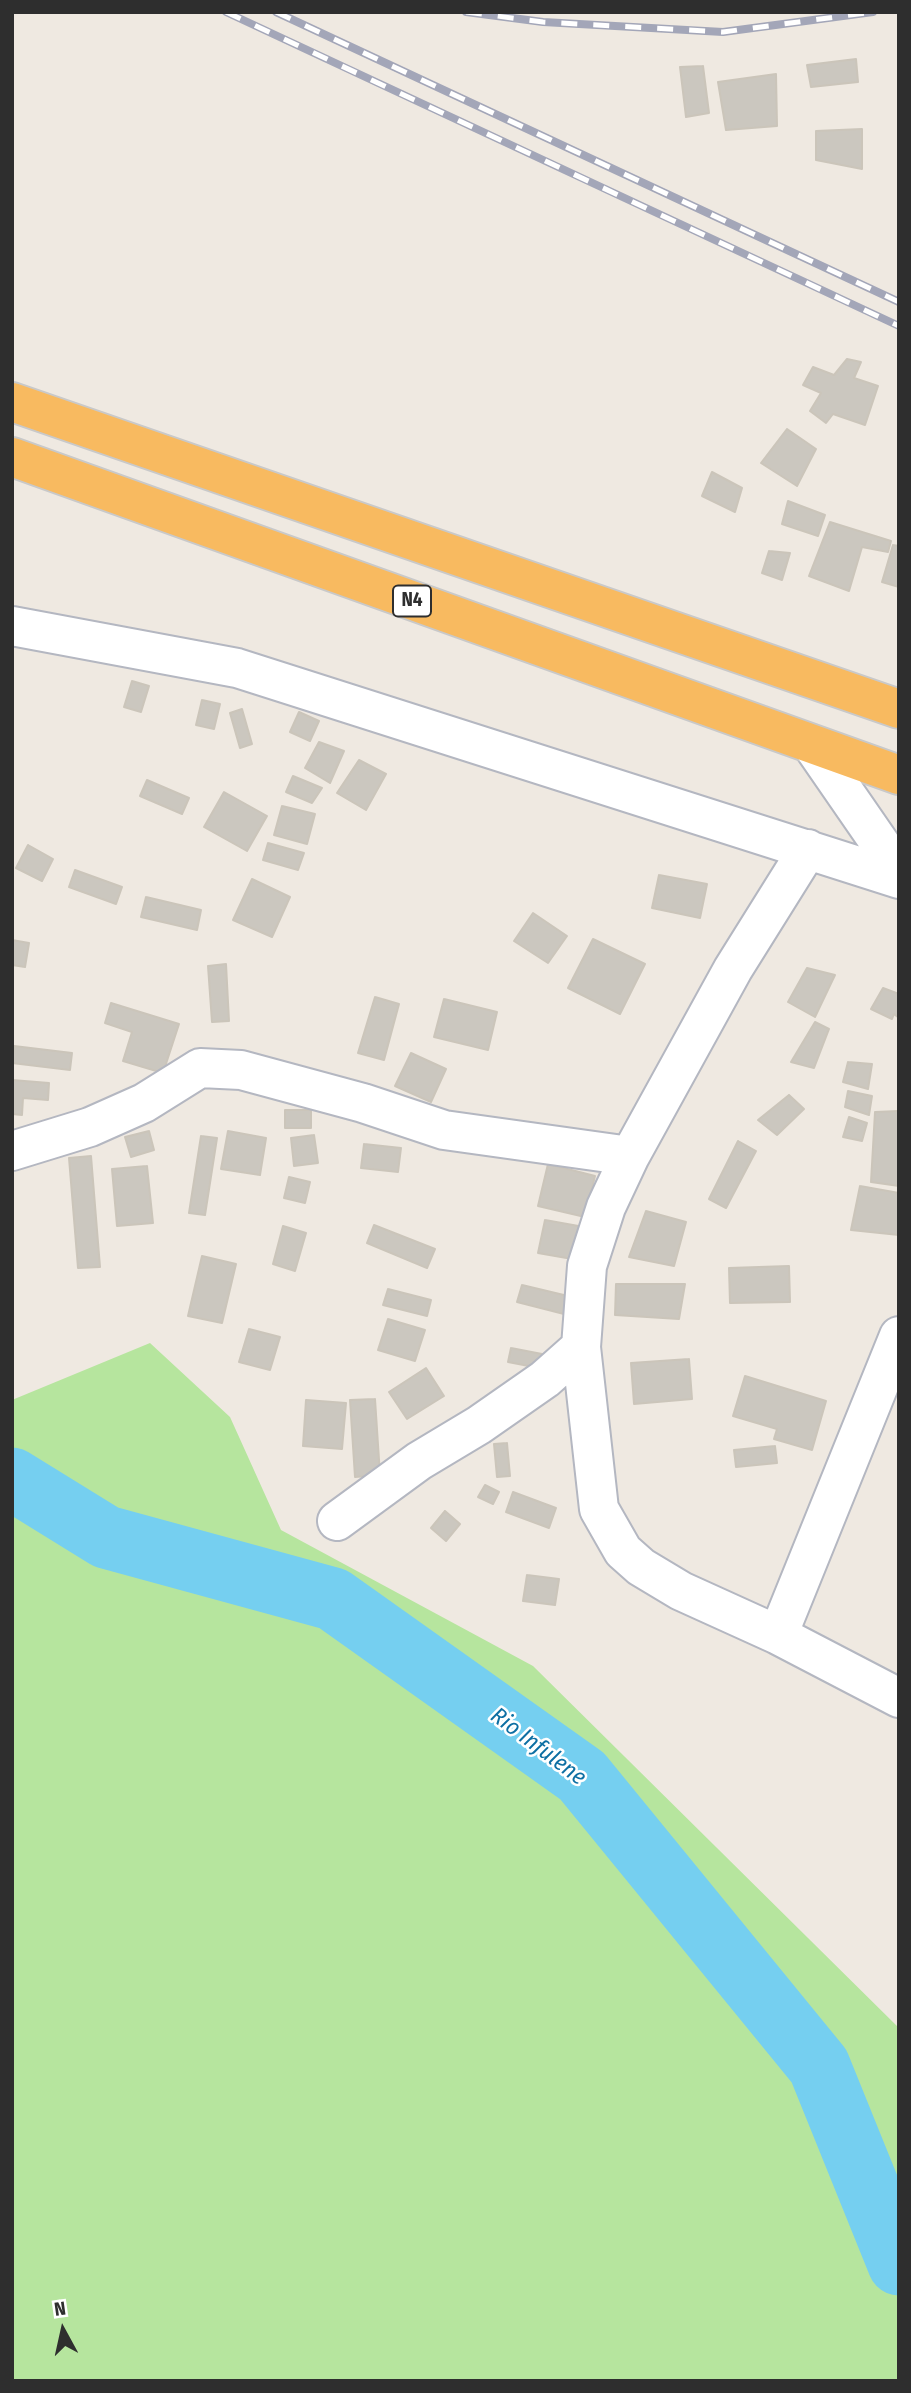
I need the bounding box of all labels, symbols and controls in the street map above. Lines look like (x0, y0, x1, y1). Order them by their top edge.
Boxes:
road number: N4 (393, 586, 431, 616)
water label: Rio Infulene (485, 1702, 591, 1792)
north arrow (28, 2295, 98, 2365)
text: N (53, 2297, 67, 2321)

